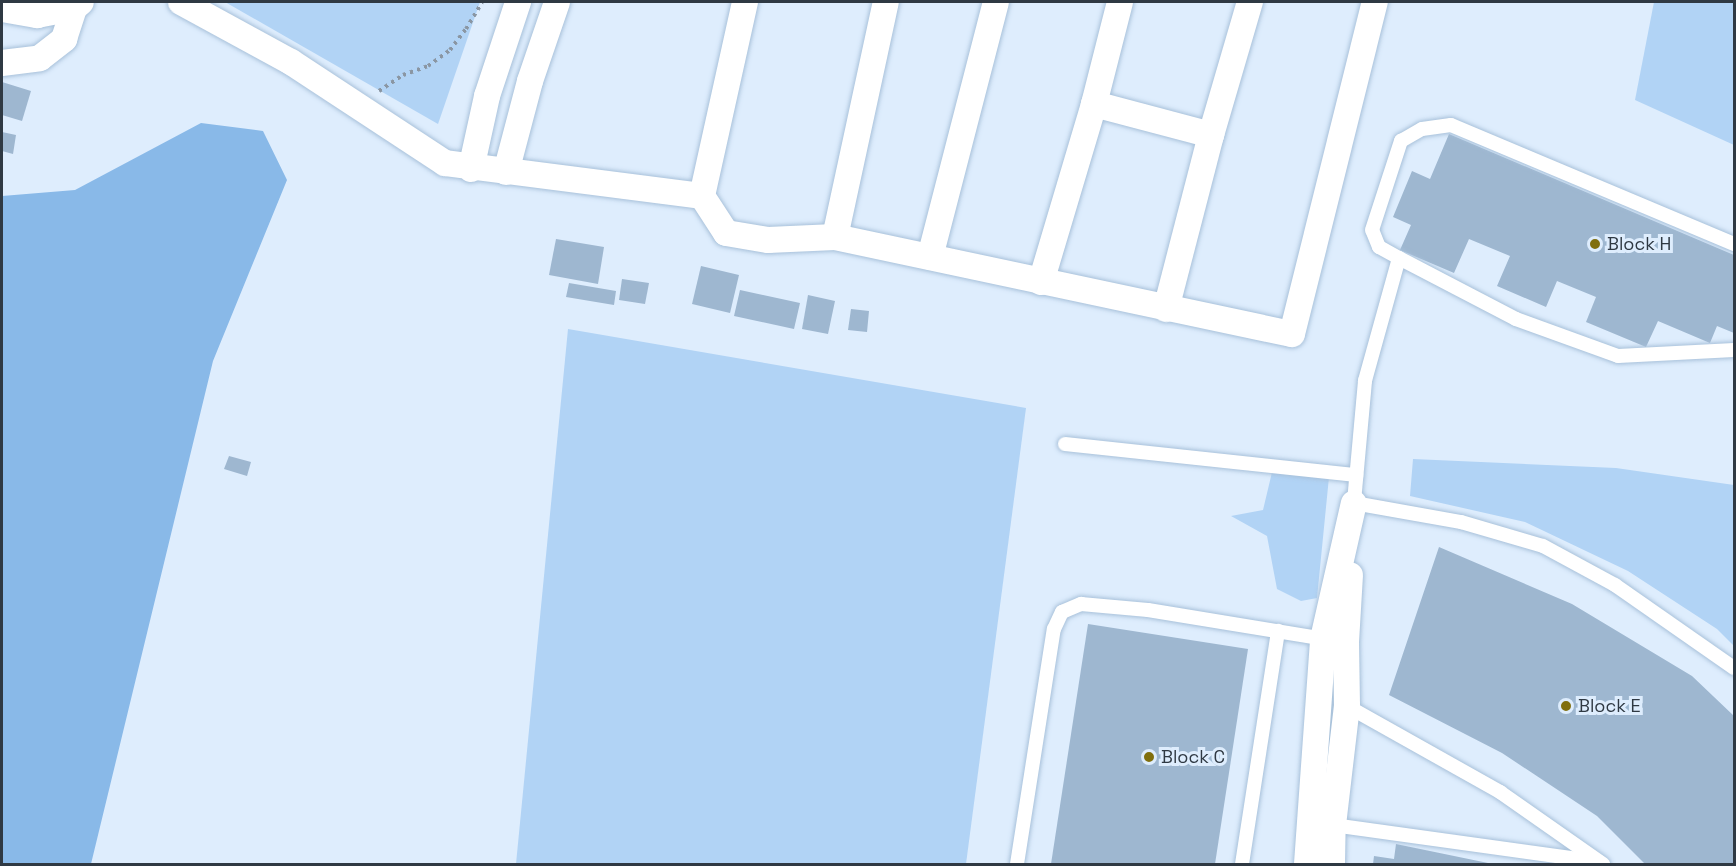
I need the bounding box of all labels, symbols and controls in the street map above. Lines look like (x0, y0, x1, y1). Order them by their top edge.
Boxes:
place label: Block H (1607, 233, 1671, 255)
marker: Block H (1588, 237, 1602, 251)
place label: Block E (1578, 695, 1641, 717)
marker: Block E (1559, 699, 1573, 713)
place label: Block C (1161, 746, 1225, 768)
marker: Block C (1142, 750, 1156, 764)

